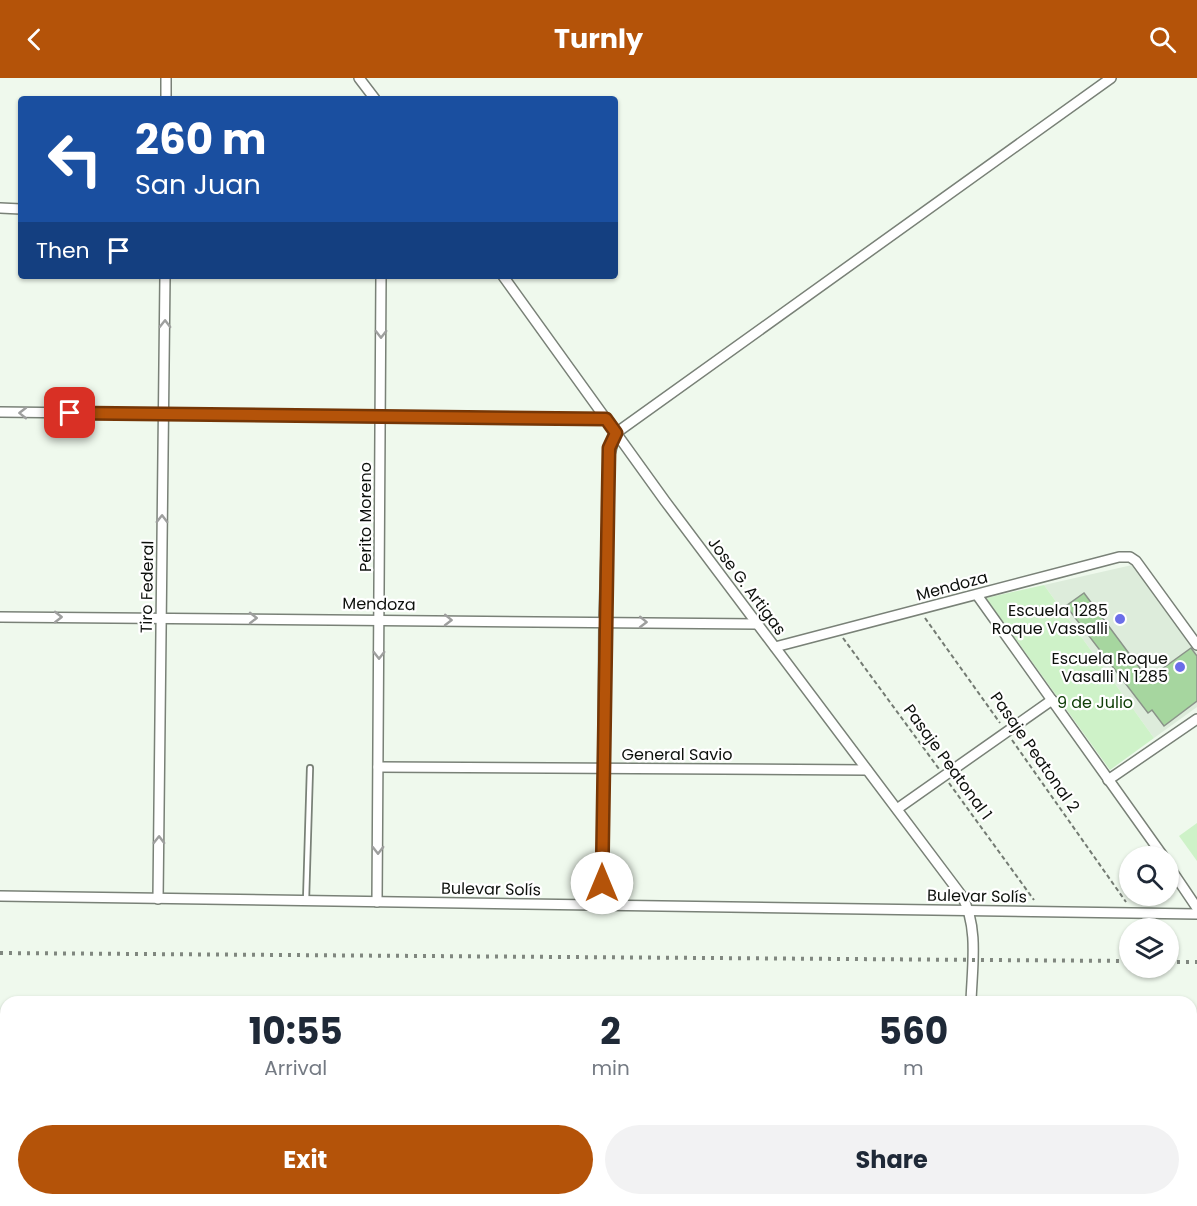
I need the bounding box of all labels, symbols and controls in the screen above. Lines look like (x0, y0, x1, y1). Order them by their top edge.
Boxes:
text: Turnly (554, 20, 643, 57)
icon: back (18, 23, 51, 56)
icon: search (1146, 23, 1179, 56)
text: 260 m (135, 110, 267, 169)
icon: left (36, 120, 114, 198)
text: San Juan (135, 166, 261, 203)
icon: arrive (102, 234, 135, 267)
text: Then (36, 235, 90, 266)
one-way arrow (158, 320, 171, 329)
one-way arrow (375, 330, 387, 339)
pin (44, 387, 95, 438)
icon: arrive (53, 396, 86, 429)
one-way arrow (18, 406, 27, 419)
street label: Perito Moreno (354, 462, 377, 572)
one-way arrow (156, 515, 168, 524)
street label: Jose G. Artigas (702, 532, 792, 640)
street label: Tiro Federal (135, 541, 159, 633)
street label: Mendoza (914, 565, 990, 607)
street label: Mendoza (342, 592, 416, 616)
place label: Escuela 1285 Roque Vassalli (992, 599, 1108, 640)
one-way arrow (54, 611, 63, 623)
one-way arrow (249, 612, 258, 624)
marker: Escuela 1285 Roque Vassalli (1113, 612, 1127, 626)
one-way arrow (444, 613, 453, 626)
one-way arrow (639, 616, 648, 628)
place label: Escuela Roque Vasalli N 1285 (1052, 647, 1168, 688)
one-way arrow (373, 651, 385, 660)
marker: Escuela Roque Vasalli N 1285 (1173, 660, 1187, 674)
street label: Pasaje Peatonal 2 (985, 687, 1085, 817)
park label: 9 de Julio (1057, 691, 1133, 714)
street label: Pasaje Peatonal 1 (898, 699, 998, 825)
street label: General Savio (622, 743, 732, 766)
one-way arrow (153, 836, 165, 845)
one-way arrow (372, 846, 384, 855)
map controls (1119, 846, 1179, 978)
button: search (1119, 846, 1179, 906)
position arrow (570, 851, 634, 915)
street label: Bulevar Solís (441, 877, 541, 901)
street label: Bulevar Solís (927, 884, 1027, 908)
button: layers (1119, 918, 1179, 978)
text: 10:55 (249, 1006, 343, 1057)
text: 2 (600, 1006, 621, 1057)
text: 560 (878, 1006, 948, 1057)
text: Arrival (264, 1054, 327, 1082)
text: min (591, 1054, 630, 1082)
text: m (903, 1054, 924, 1082)
button: Exit (18, 1125, 593, 1194)
button: Share (605, 1125, 1179, 1194)

